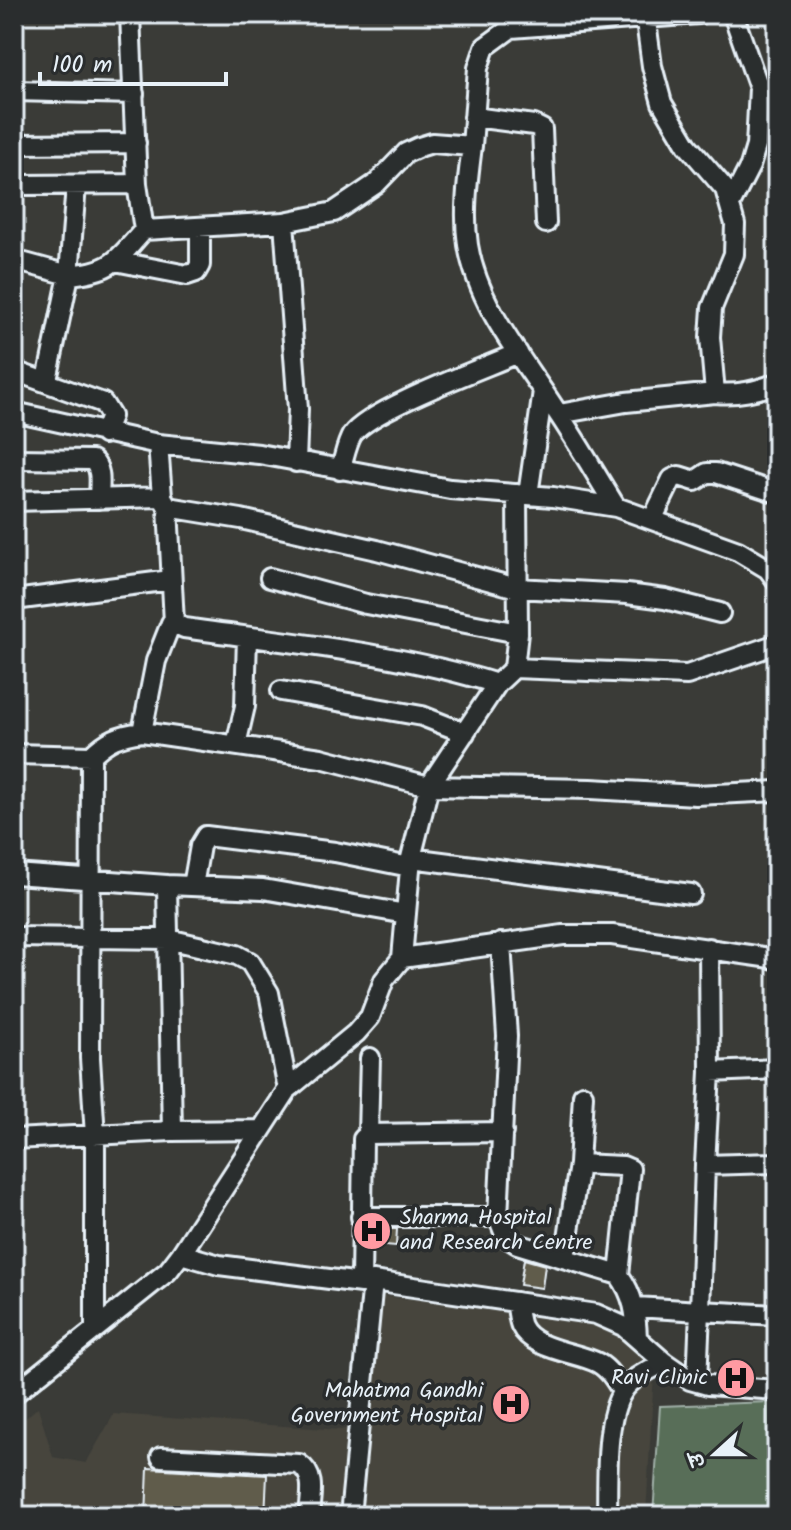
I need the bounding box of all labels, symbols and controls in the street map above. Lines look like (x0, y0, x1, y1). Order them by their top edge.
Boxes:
scale bar (40, 36, 226, 86)
text: 100 m (52, 46, 112, 85)
place label: Sharma Hospital and Research Centre (400, 1201, 592, 1261)
hospital icon: Sharma Hospital and Research Centre (351, 1210, 393, 1252)
hospital icon: Ravi Clinic (715, 1357, 757, 1399)
place label: Ravi Clinic (611, 1361, 708, 1396)
place label: Mahatma Gandhi Government Hospital (291, 1374, 484, 1434)
hospital icon: Mahatma Gandhi Government Hospital (490, 1383, 532, 1425)
north arrow (675, 1414, 755, 1494)
text: उ (678, 1444, 717, 1473)

